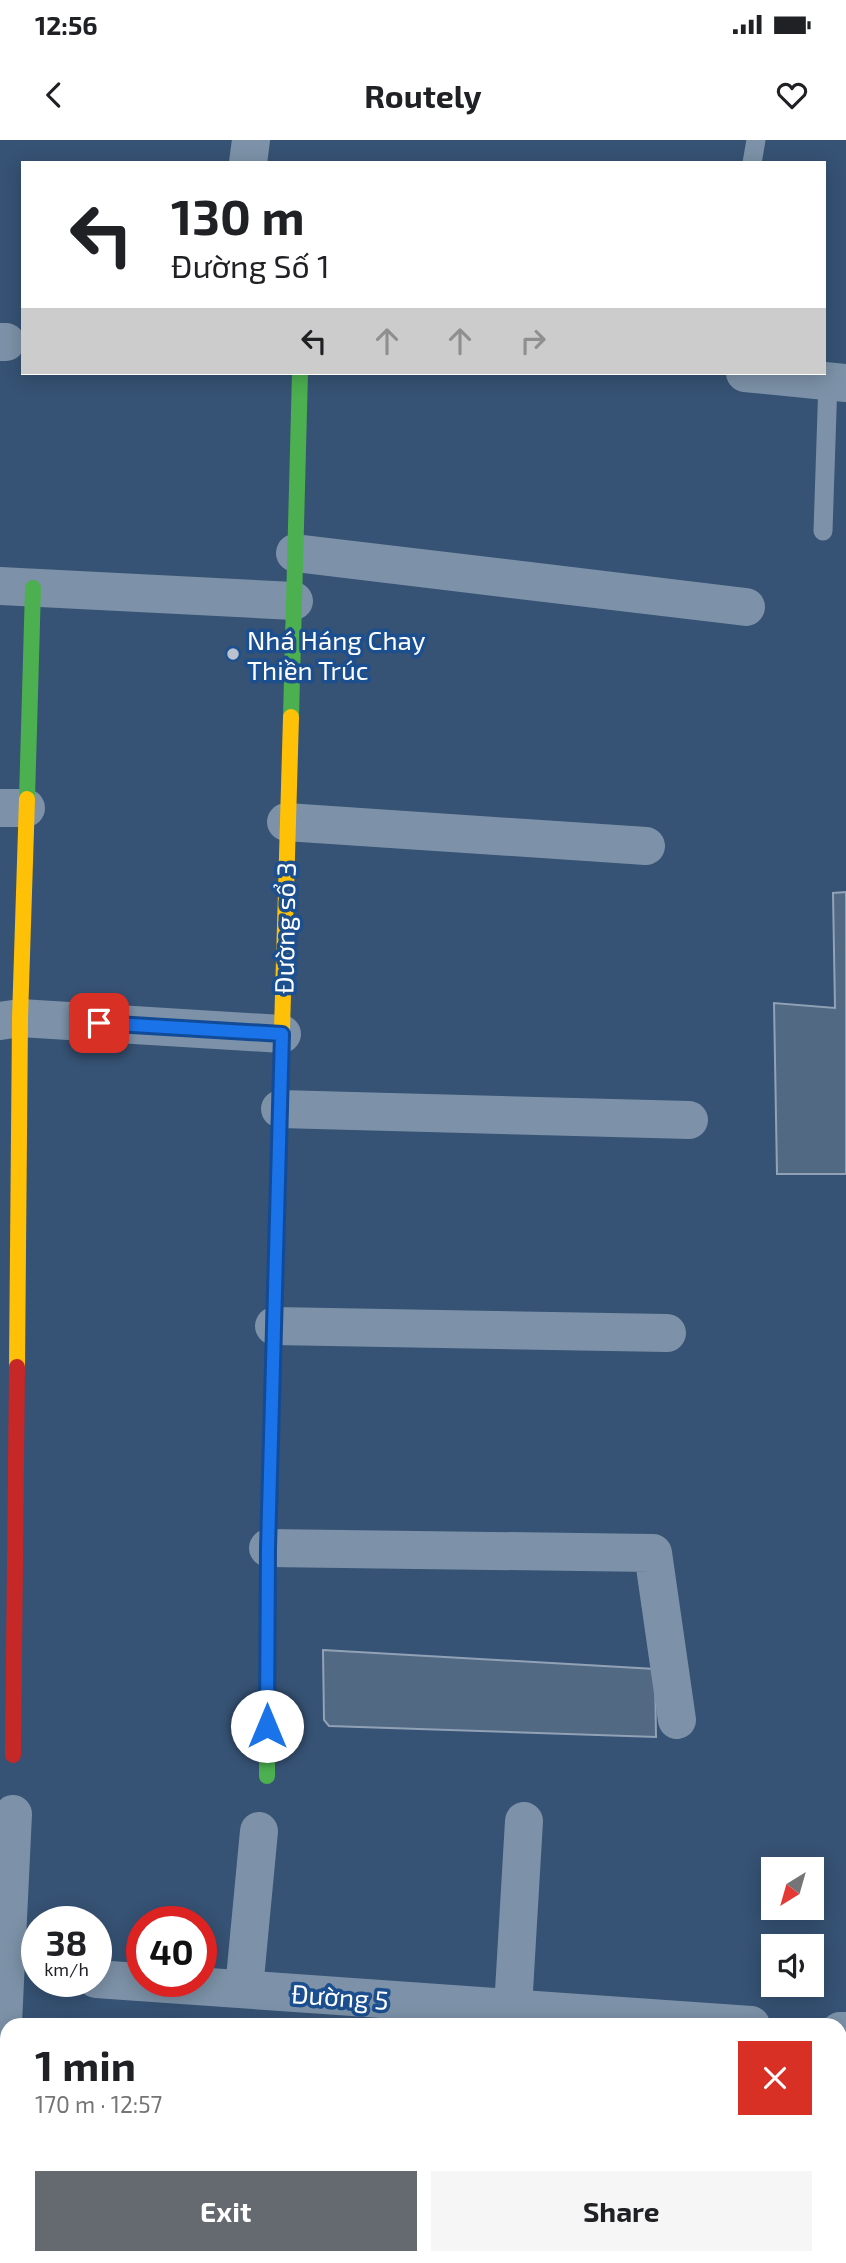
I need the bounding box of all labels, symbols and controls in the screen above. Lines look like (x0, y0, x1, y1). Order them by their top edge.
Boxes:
text: 12:56 (35, 9, 98, 40)
icon: back (35, 76, 73, 114)
text: Routely (364, 76, 482, 114)
icon: heart (773, 76, 811, 114)
text: 130 m (171, 186, 305, 245)
icon: left (56, 189, 147, 280)
text: Đường Số 1 (171, 246, 330, 284)
icon: left (295, 322, 333, 360)
icon: ahead (368, 322, 406, 360)
icon: ahead (441, 322, 479, 360)
icon: right (514, 322, 552, 360)
place label: Nhá Háng Chay Thiền Trúc (247, 624, 426, 685)
marker: Nhá Háng Chay Thiền Trúc (225, 646, 241, 662)
street label: Đường sổ 3 (267, 862, 301, 994)
pin (69, 993, 129, 1053)
icon: arrive (80, 1004, 118, 1042)
position arrow (230, 1689, 304, 1763)
north arrow (761, 1857, 824, 1920)
map controls (761, 1857, 824, 1997)
speed limit sign: 40 (126, 1906, 217, 1997)
text: 38 (46, 1921, 87, 1963)
button: sound (761, 1934, 824, 1997)
text: km/h (44, 1958, 89, 1980)
street label: Đường 5 (290, 1977, 390, 2015)
text: 1 min (35, 2039, 136, 2089)
button: close (738, 2041, 812, 2115)
text: 170 m · 12:57 (35, 2090, 162, 2118)
button: Exit (35, 2171, 417, 2251)
button: Share (431, 2171, 812, 2251)

